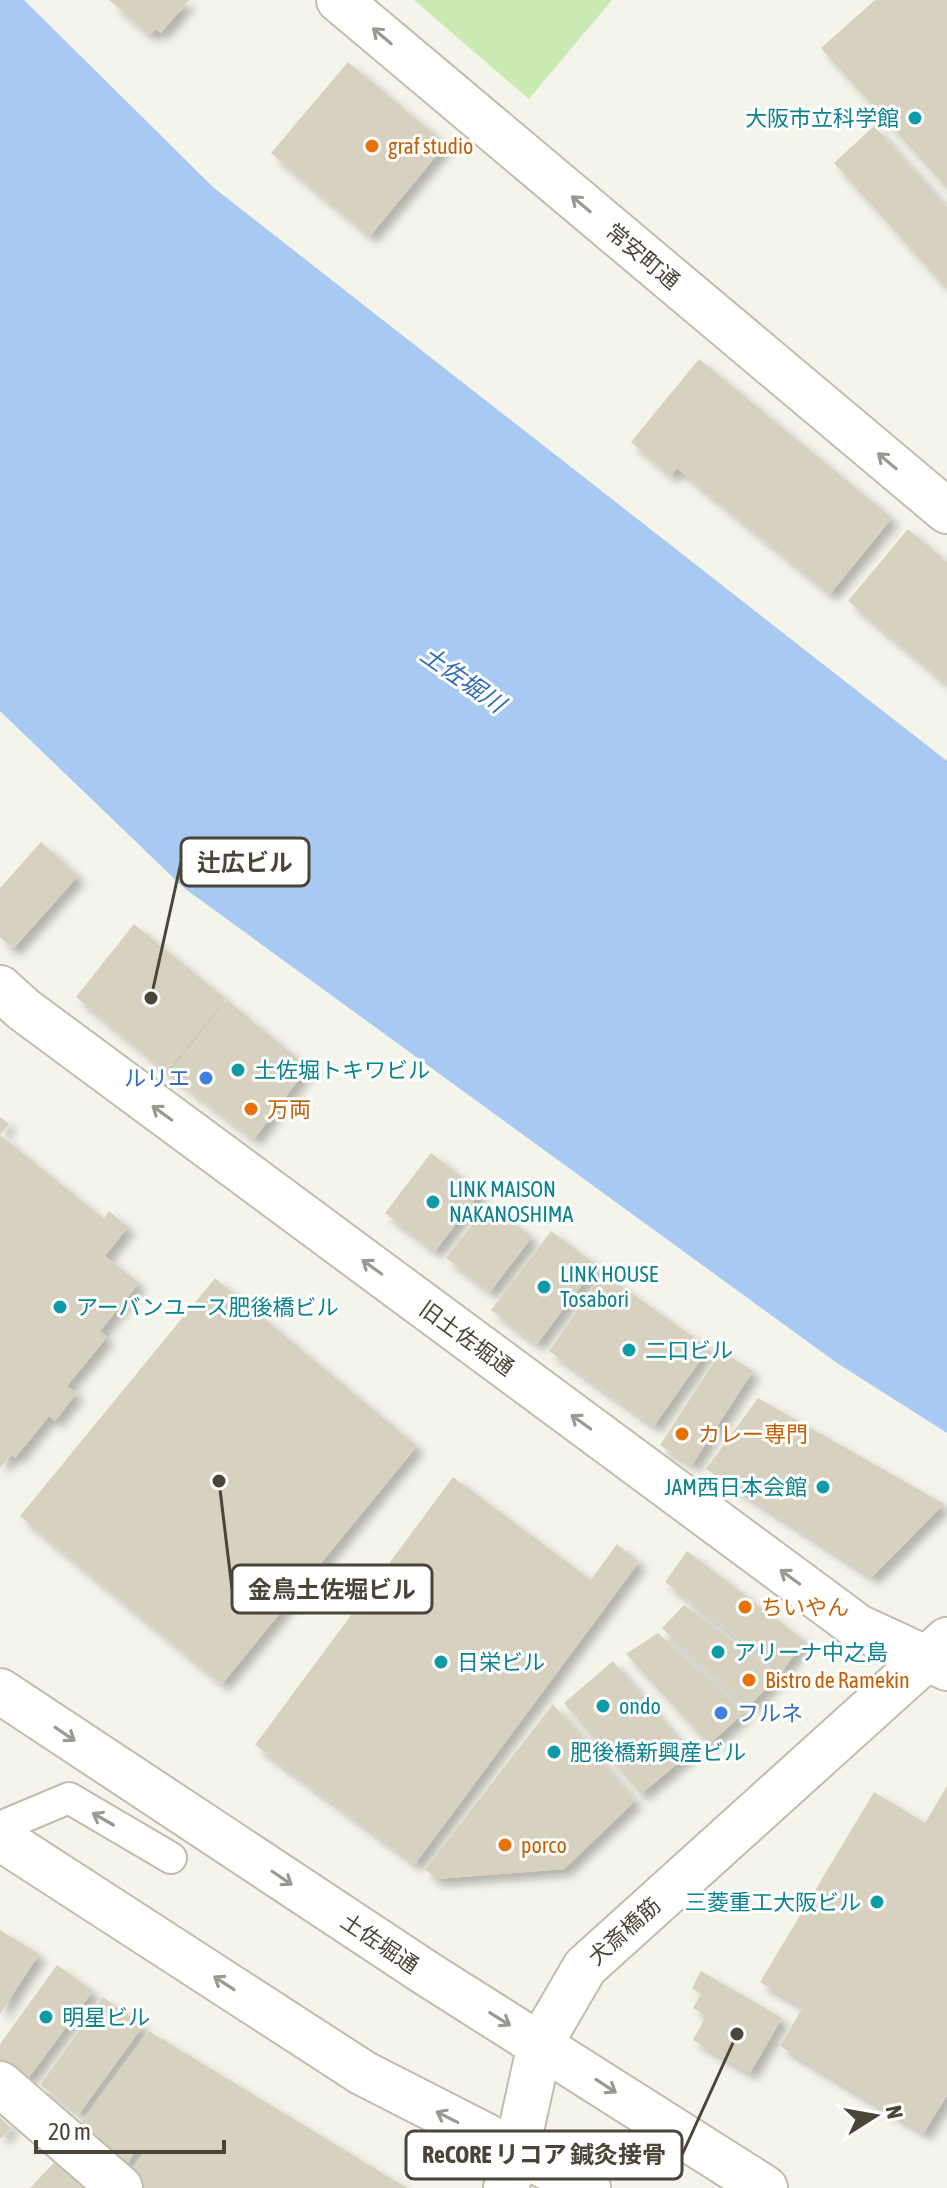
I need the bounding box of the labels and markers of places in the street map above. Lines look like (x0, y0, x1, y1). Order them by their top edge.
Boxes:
place label: 大阪市立科学館 (745, 105, 899, 131)
marker: 大阪市立科学館 (906, 109, 924, 127)
place label: graf studio (388, 133, 473, 159)
marker: graf studio (363, 137, 381, 155)
callout: 辻広ビル (181, 838, 309, 886)
place label: 土佐堀トキワビル (254, 1057, 430, 1083)
marker: 土佐堀トキワビル (229, 1061, 247, 1079)
place label: ルリエ (124, 1065, 190, 1091)
marker: ルリエ (197, 1069, 215, 1087)
place label: 万両 (267, 1096, 311, 1122)
marker: 万両 (242, 1100, 260, 1118)
place label: LINK MAISON NAKANOSHIMA (449, 1176, 574, 1227)
marker: LINK MAISON NAKANOSHIMA (424, 1193, 442, 1211)
place label: LINK HOUSE Tosabori (560, 1261, 659, 1312)
marker: LINK HOUSE Tosabori (535, 1278, 553, 1296)
place label: アーバンユース肥後橋ビル (76, 1294, 338, 1320)
marker: アーバンユース肥後橋ビル (51, 1298, 69, 1316)
place label: 二口ビル (645, 1337, 733, 1363)
marker: 二口ビル (620, 1341, 638, 1359)
place label: カレー専門 (698, 1421, 808, 1447)
marker: カレー専門 (673, 1425, 691, 1443)
place label: JAM西日本会館 (664, 1474, 807, 1500)
marker: JAM西日本会館 (814, 1478, 832, 1496)
callout: 金鳥土佐堀ビル (232, 1565, 432, 1613)
place label: ちいやん (761, 1594, 849, 1620)
marker: ちいやん (736, 1598, 754, 1616)
place label: アリーナ中之島 (734, 1639, 888, 1665)
marker: アリーナ中之島 (709, 1643, 727, 1661)
place label: 日栄ビル (457, 1649, 545, 1675)
marker: 日栄ビル (432, 1653, 450, 1671)
place label: Bistro de Ramekin (765, 1667, 910, 1693)
marker: Bistro de Ramekin (740, 1671, 758, 1689)
place label: ondo (619, 1693, 661, 1719)
marker: ondo (594, 1697, 612, 1715)
place label: フルネ (737, 1700, 803, 1726)
marker: フルネ (712, 1704, 730, 1722)
place label: 肥後橋新興産ビル (570, 1739, 746, 1765)
marker: 肥後橋新興産ビル (545, 1743, 563, 1761)
place label: porco (521, 1832, 567, 1858)
marker: porco (496, 1836, 514, 1854)
place label: 三菱重工大阪ビル (685, 1889, 861, 1915)
marker: 三菱重工大阪ビル (868, 1893, 886, 1911)
place label: 明星ビル (62, 2004, 150, 2030)
marker: 明星ビル (37, 2008, 55, 2026)
callout: ReCORE リコア 鍼灸接骨 (406, 2131, 682, 2179)

